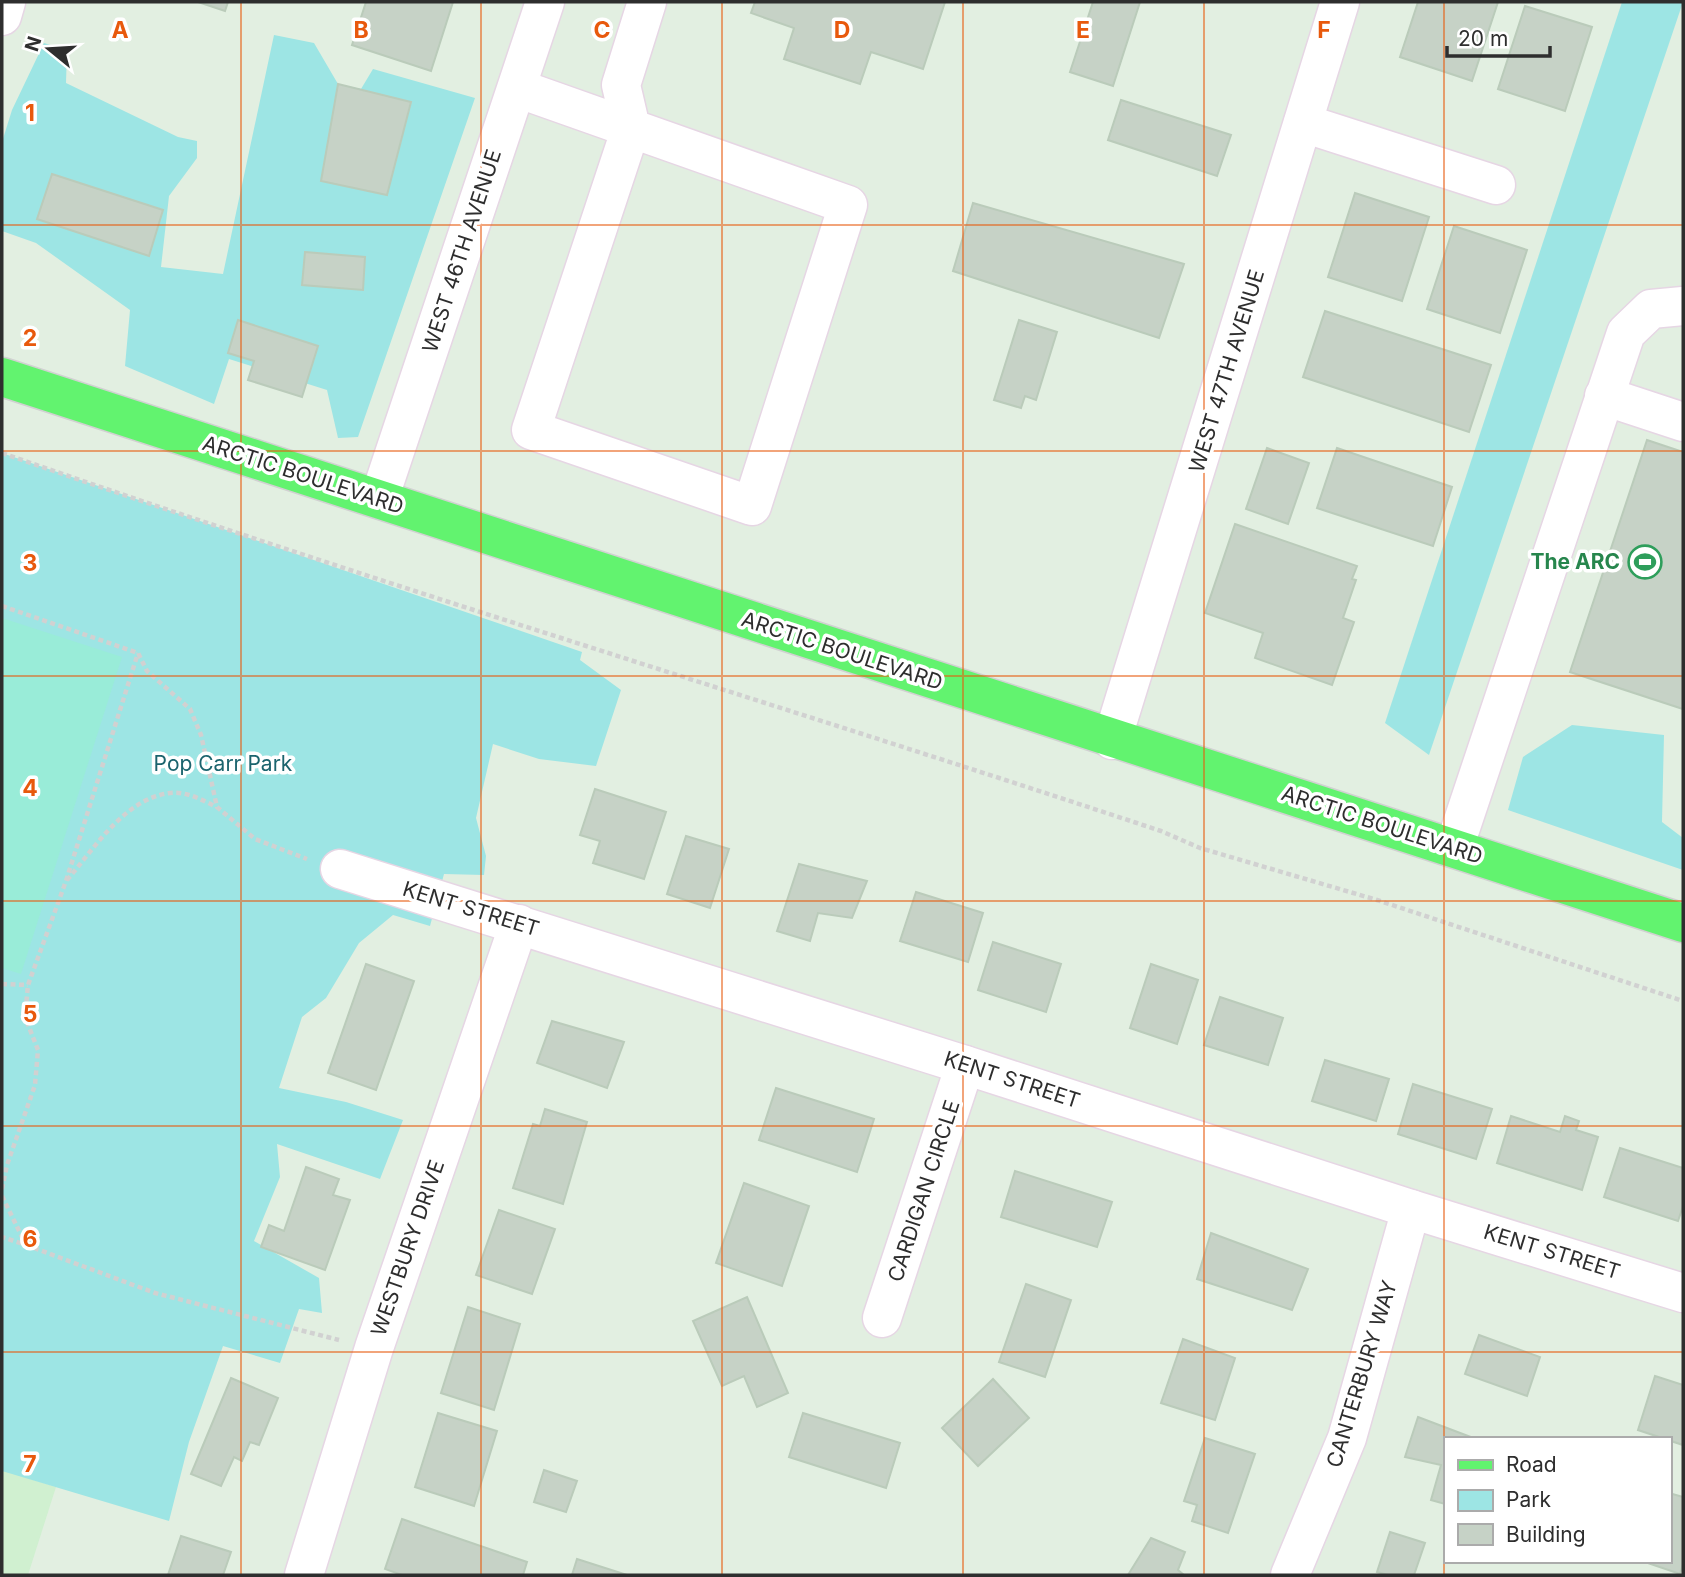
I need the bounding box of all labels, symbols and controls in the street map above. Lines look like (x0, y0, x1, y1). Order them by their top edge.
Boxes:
north arrow (14, 14, 84, 84)
scale bar (1447, 14, 1550, 58)
text: A (111, 16, 129, 44)
text: B (353, 16, 369, 44)
text: C (593, 16, 611, 44)
text: D (834, 16, 850, 44)
text: E (1076, 16, 1090, 44)
text: F (1317, 16, 1331, 44)
text: 20 m (1458, 26, 1508, 51)
text: N (20, 33, 46, 54)
text: 1 (25, 99, 35, 127)
street label: WEST 46TH AVENUE (417, 146, 506, 356)
street label: WEST 47TH AVENUE (1184, 266, 1269, 475)
text: 2 (23, 324, 37, 352)
street label: ARCTIC BOULEVARD (199, 430, 407, 519)
sports icon: The ARC (1626, 543, 1664, 581)
text: 3 (23, 549, 37, 577)
place label: The ARC (1530, 549, 1620, 574)
street label: ARCTIC BOULEVARD (738, 606, 946, 695)
park label: Pop Carr Park (154, 751, 293, 776)
text: 4 (22, 774, 38, 802)
street label: ARCTIC BOULEVARD (1278, 780, 1486, 869)
street label: KENT STREET (400, 876, 542, 941)
text: 5 (23, 1000, 37, 1028)
street label: KENT STREET (941, 1046, 1083, 1113)
street label: CARDIGAN CIRCLE (882, 1097, 965, 1285)
street label: WESTBURY DRIVE (366, 1157, 449, 1339)
street label: KENT STREET (1481, 1219, 1623, 1284)
text: 6 (23, 1225, 37, 1253)
street label: CANTERBURY WAY (1321, 1277, 1402, 1470)
legend (1444, 1437, 1671, 1563)
text: 7 (23, 1450, 37, 1478)
text: Road (1506, 1452, 1557, 1477)
text: Park (1506, 1487, 1551, 1512)
text: Building (1506, 1522, 1586, 1547)

